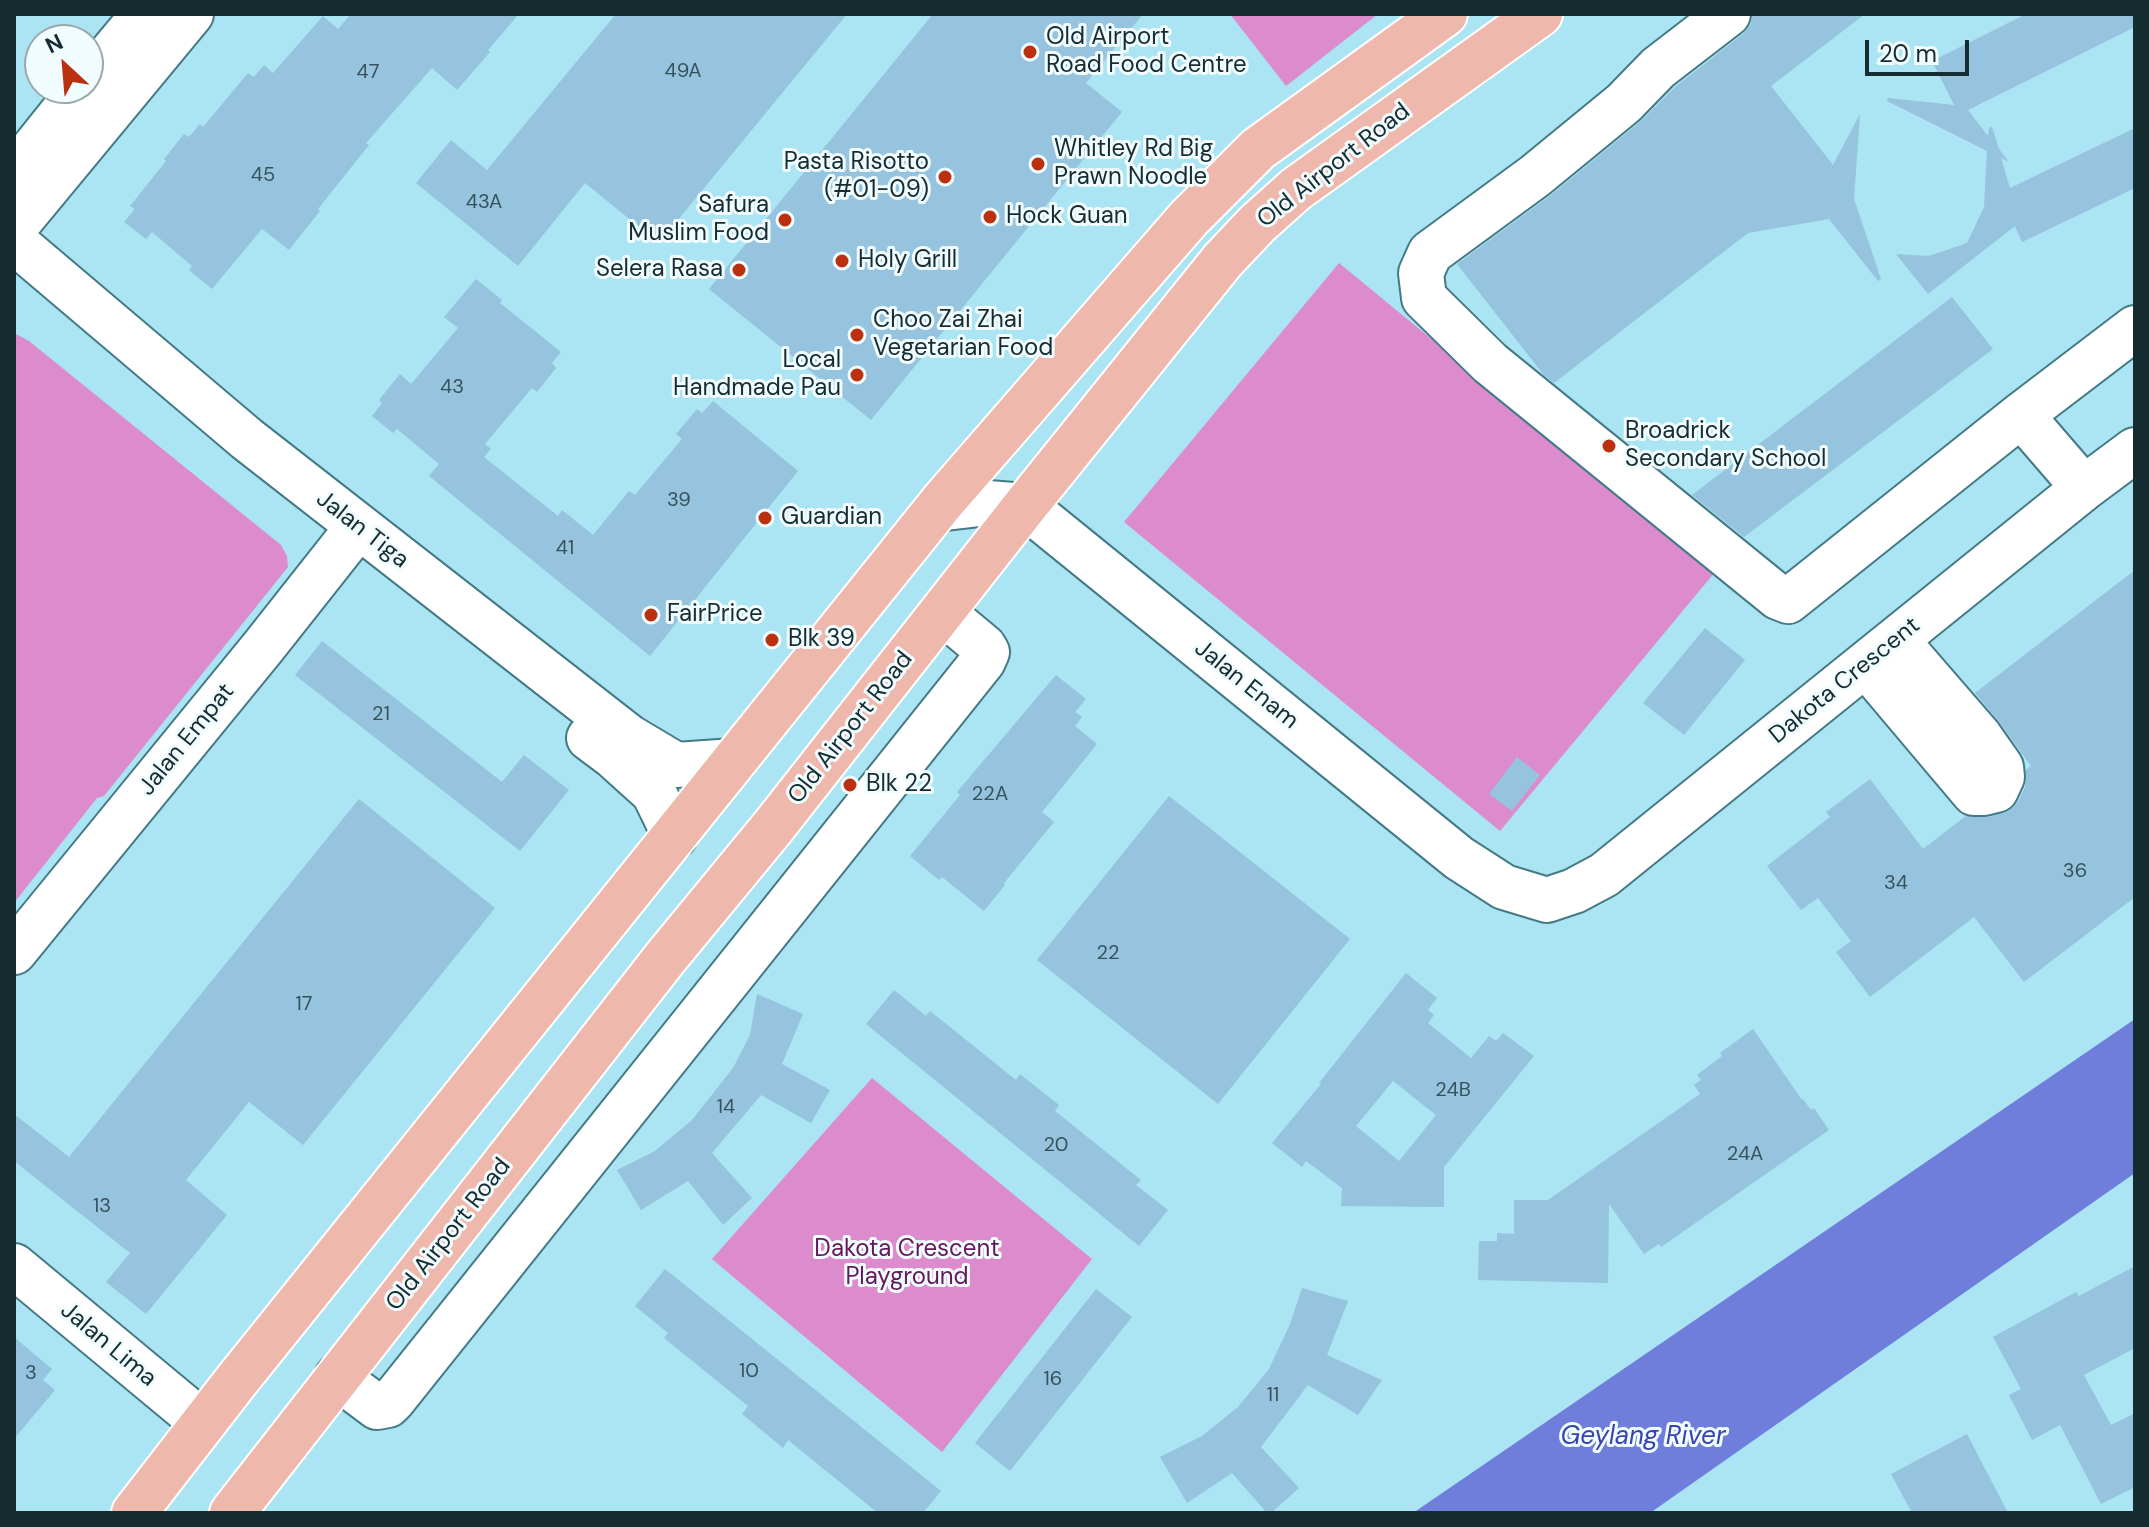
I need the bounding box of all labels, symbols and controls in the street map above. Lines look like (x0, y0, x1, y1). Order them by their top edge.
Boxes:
north arrow (24, 24, 104, 104)
place label: Old Airport Road Food Centre (1046, 24, 1247, 80)
scale bar (1869, 24, 1973, 74)
text: N (41, 27, 68, 60)
text: 20 m (1879, 38, 1937, 69)
marker: Old Airport Road Food Centre (1021, 43, 1039, 61)
house number: 49A (664, 60, 702, 84)
house number: 47 (357, 61, 379, 85)
street label: Old Airport Road (1252, 97, 1416, 235)
place label: Whitley Rd Big Prawn Noodle (1054, 136, 1213, 192)
place label: Pasta Risotto (#01-09) (784, 149, 929, 205)
marker: Whitley Rd Big Prawn Noodle (1029, 155, 1047, 173)
house number: 45 (251, 164, 275, 188)
marker: Pasta Risotto (#01-09) (936, 168, 954, 186)
house number: 43A (466, 191, 502, 215)
place label: Safura Muslim Food (628, 192, 769, 248)
place label: Hock Guan (1006, 203, 1128, 231)
marker: Hock Guan (981, 208, 999, 226)
marker: Safura Muslim Food (776, 211, 794, 229)
place label: Holy Grill (858, 247, 957, 275)
marker: Holy Grill (833, 252, 851, 270)
place label: Selera Rasa (596, 256, 723, 284)
marker: Selera Rasa (730, 261, 748, 279)
place label: Choo Zai Zhai Vegetarian Food (873, 307, 1053, 363)
marker: Choo Zai Zhai Vegetarian Food (848, 326, 866, 344)
place label: Local Handmade Pau (673, 347, 841, 403)
marker: Local Handmade Pau (848, 366, 866, 384)
house number: 43 (440, 376, 464, 400)
place label: Broadrick Secondary School (1625, 418, 1826, 474)
marker: Broadrick Secondary School (1600, 437, 1618, 455)
street label: Jalan Tiga (310, 485, 414, 575)
house number: 39 (667, 489, 691, 513)
place label: Guardian (781, 504, 882, 532)
marker: Guardian (756, 509, 774, 527)
house number: 41 (556, 537, 574, 561)
place label: FairPrice (667, 601, 763, 629)
marker: FairPrice (642, 606, 660, 624)
street label: Dakota Crescent (1764, 612, 1926, 750)
place label: Blk 39 (788, 626, 855, 654)
marker: Blk 39 (763, 631, 781, 649)
street label: Jalan Enam (1188, 634, 1304, 736)
street label: Old Airport Road (782, 646, 920, 810)
street label: Jalan Empat (133, 678, 241, 802)
house number: 21 (372, 703, 390, 727)
place label: Blk 22 (866, 771, 932, 799)
marker: Blk 22 (841, 776, 859, 794)
house number: 22A (972, 783, 1008, 807)
house number: 36 (2063, 860, 2087, 884)
house number: 34 (1884, 872, 1908, 896)
house number: 22 (1096, 942, 1120, 966)
house number: 17 (296, 993, 312, 1017)
house number: 24B (1435, 1079, 1471, 1103)
house number: 14 (717, 1096, 735, 1120)
house number: 20 (1044, 1134, 1068, 1158)
house number: 24A (1727, 1143, 1763, 1167)
street label: Old Airport Road (380, 1153, 518, 1317)
house number: 13 (93, 1195, 111, 1219)
park label: Dakota Crescent Playground (814, 1236, 1000, 1292)
street label: Jalan Lima (54, 1297, 162, 1393)
house number: 10 (739, 1360, 759, 1384)
house number: 3 (25, 1362, 37, 1386)
house number: 16 (1044, 1368, 1062, 1392)
house number: 11 (1267, 1384, 1279, 1408)
water label: Geylang River (1560, 1421, 1726, 1453)

